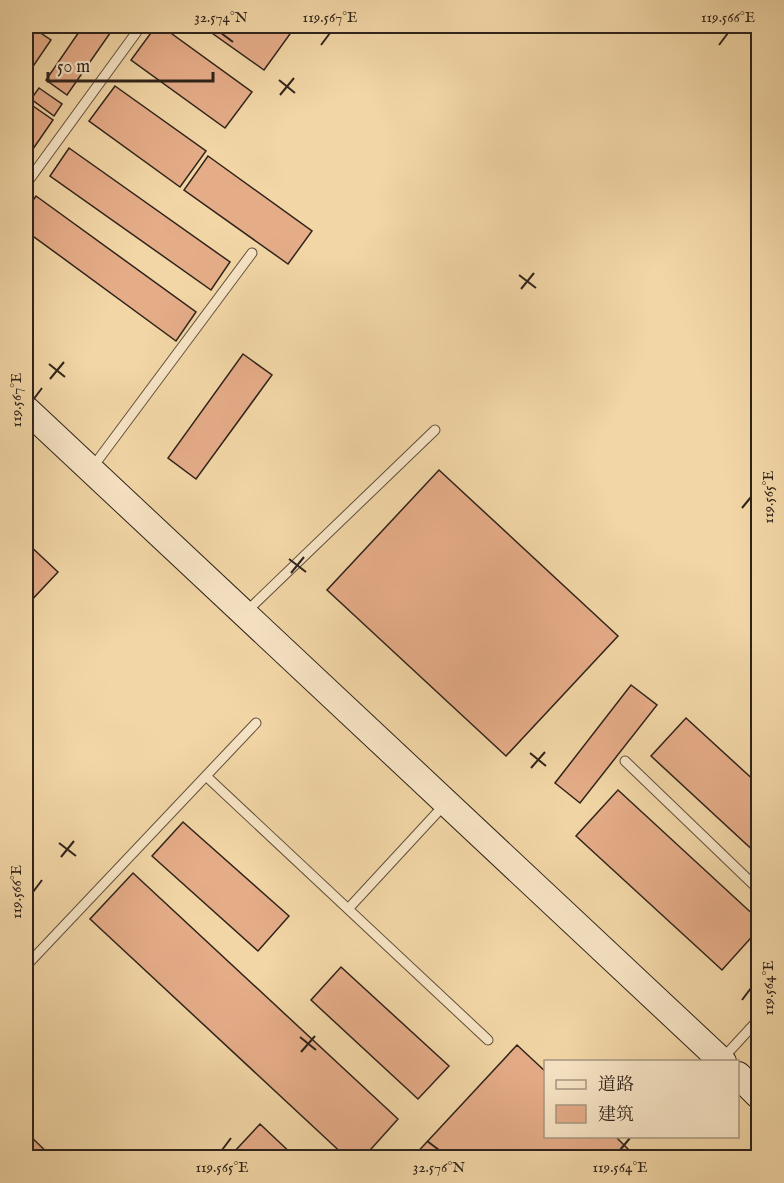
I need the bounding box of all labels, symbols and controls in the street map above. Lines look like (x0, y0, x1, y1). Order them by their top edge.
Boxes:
text: 32.574°N (194, 8, 248, 27)
text: 119.567°E (303, 8, 357, 27)
text: 119.566°E (701, 8, 755, 27)
scale bar (48, 45, 213, 83)
text: 50 m (57, 56, 90, 79)
text: 119.567°E (7, 373, 26, 427)
text: 119.565°E (759, 470, 778, 524)
text: 119.566°E (7, 865, 26, 919)
text: 119.564°E (759, 960, 778, 1016)
legend (544, 1060, 739, 1138)
text: 道路 (598, 1074, 634, 1097)
text: 建筑 (598, 1104, 634, 1127)
text: 119.565°E (195, 1158, 249, 1177)
text: 32.576°N (413, 1158, 465, 1177)
text: 119.564°E (592, 1158, 648, 1177)

